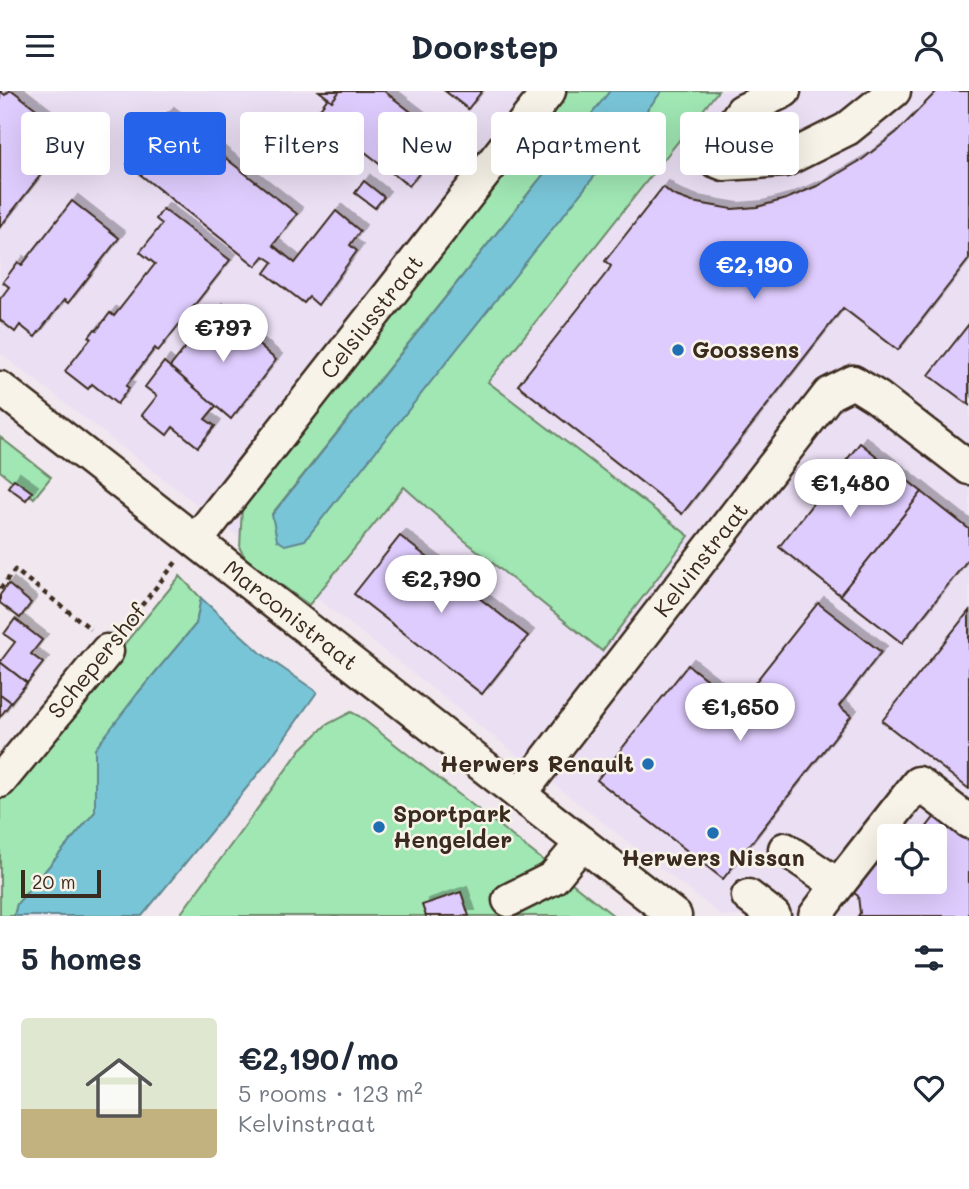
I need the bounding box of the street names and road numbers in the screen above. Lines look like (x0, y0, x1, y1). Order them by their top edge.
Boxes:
street label: Celsiusstraat (313, 248, 429, 384)
street label: Kelvinstraat (646, 496, 754, 623)
street label: Marconistraat (218, 553, 365, 677)
street label: Schepershof (40, 596, 153, 724)

